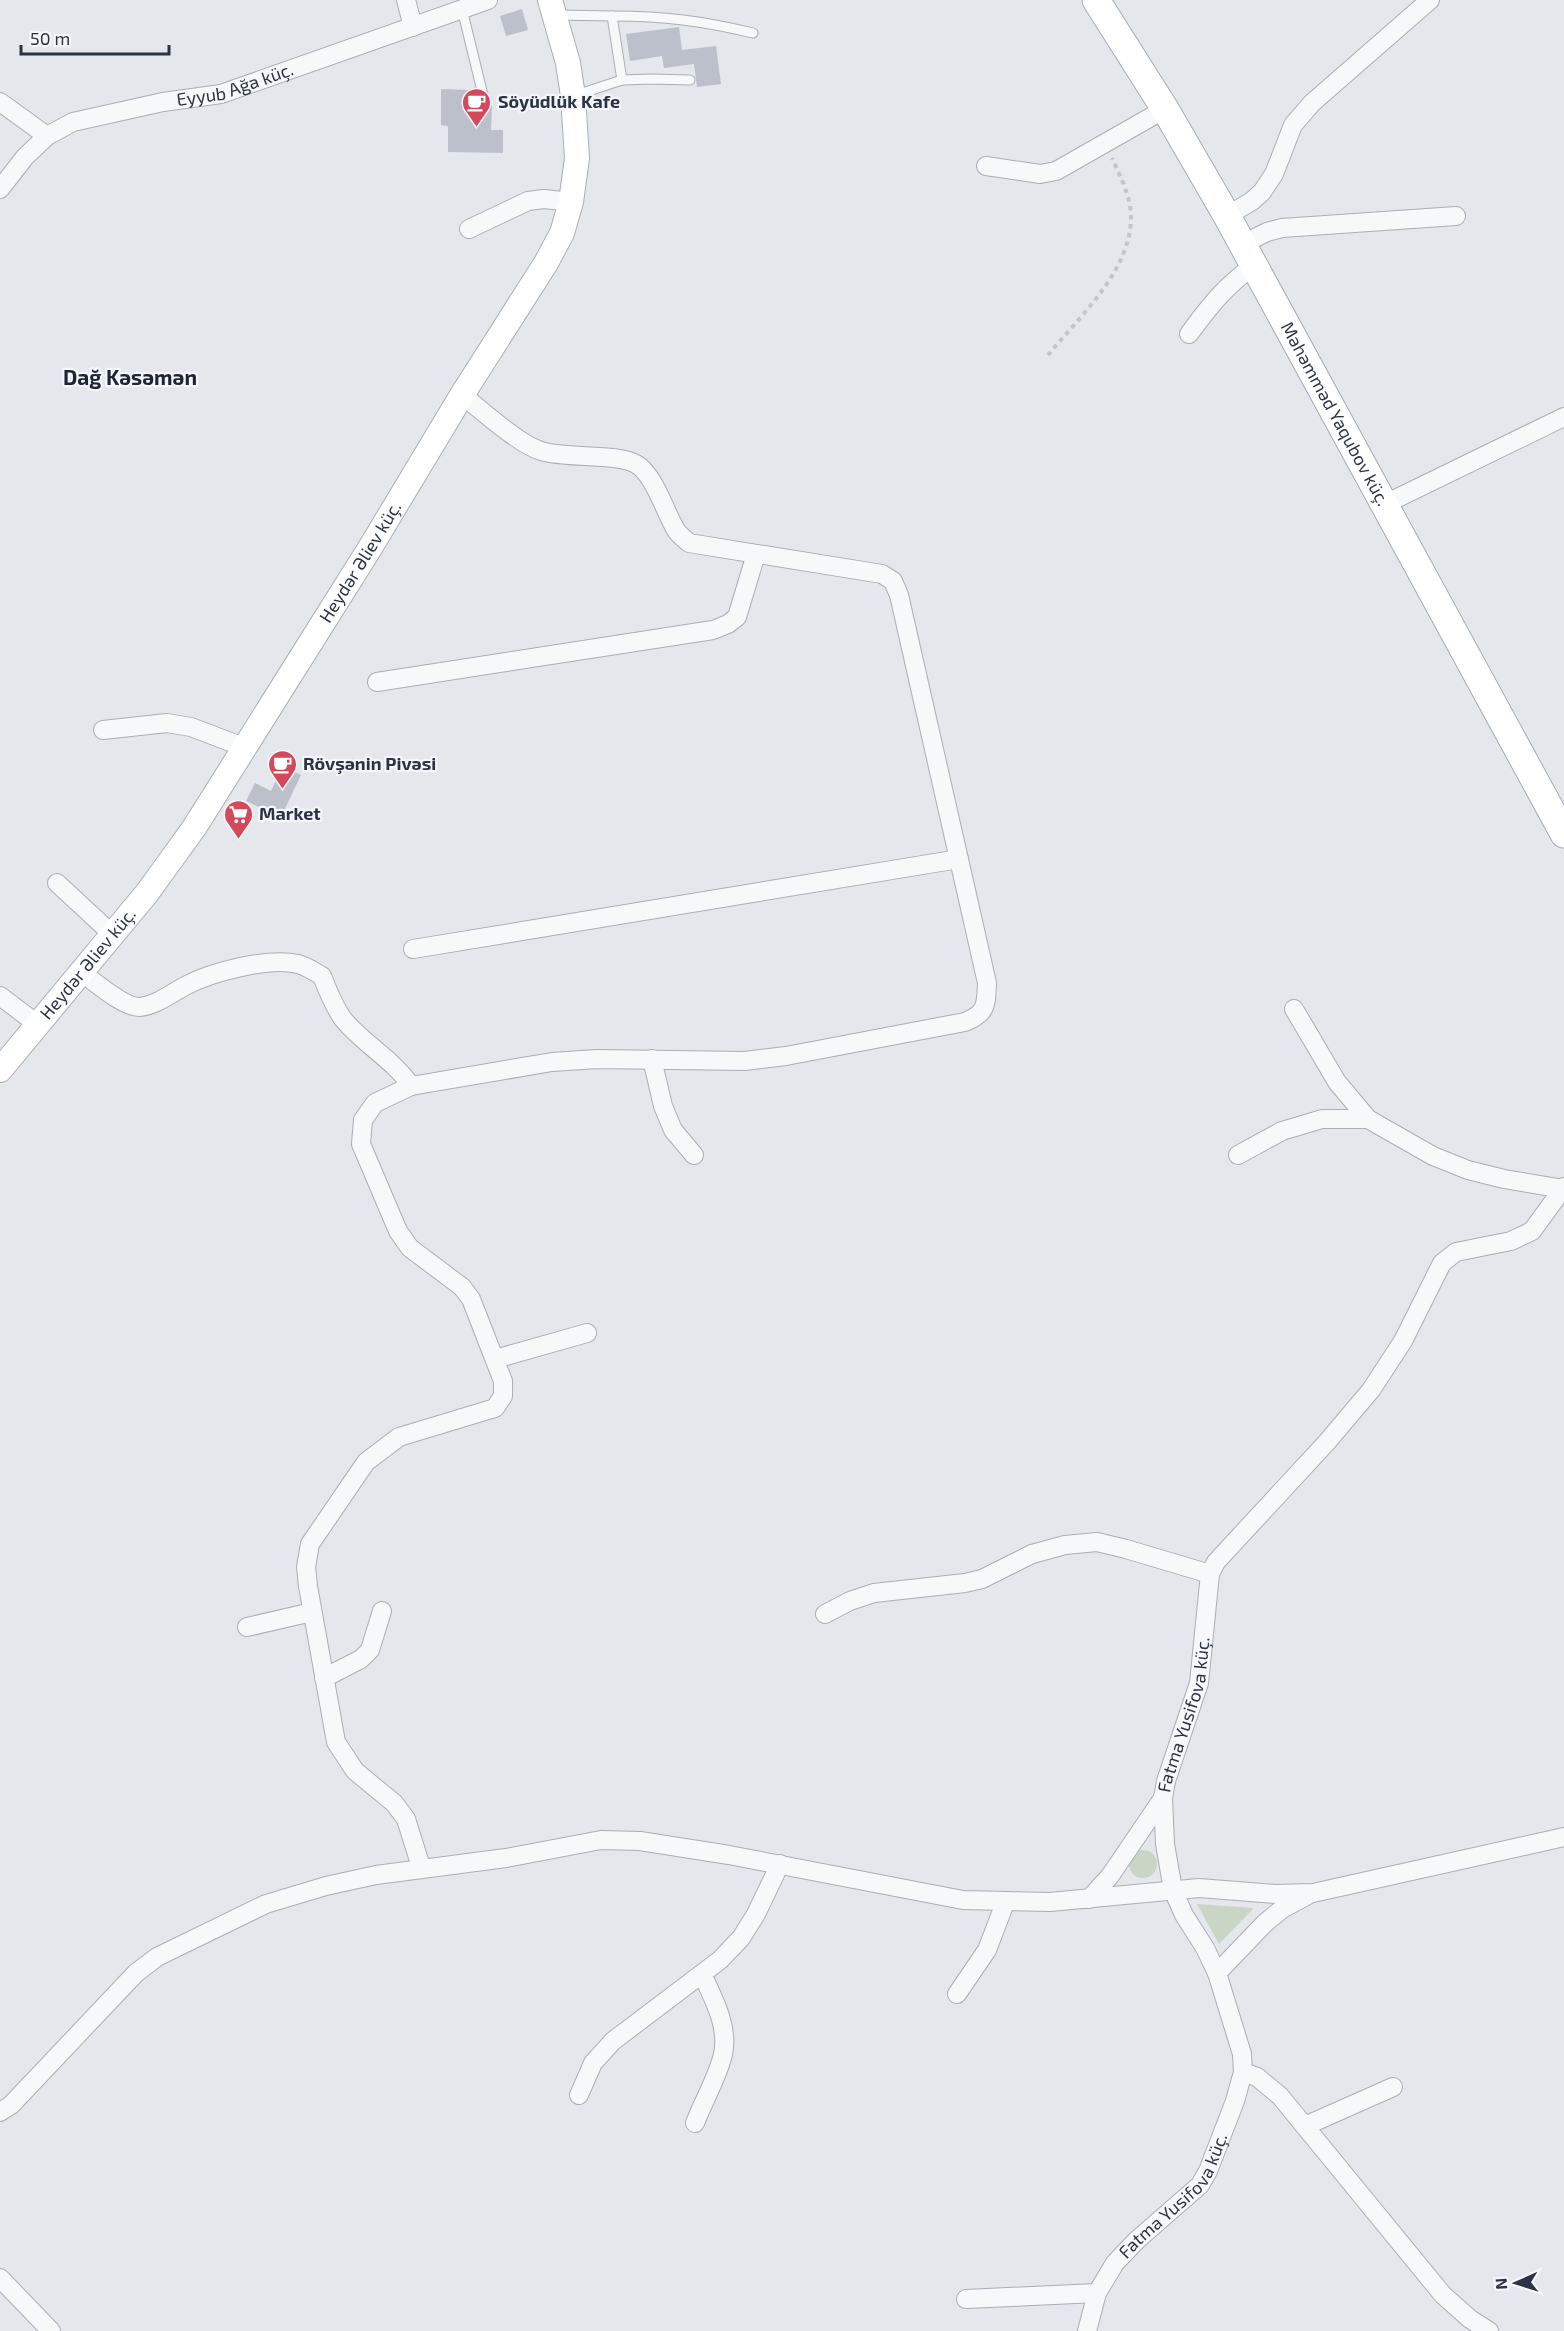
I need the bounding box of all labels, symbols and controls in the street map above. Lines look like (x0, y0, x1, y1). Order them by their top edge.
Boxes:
scale bar (21, 18, 170, 56)
text: 50 m (30, 27, 70, 49)
street label: Eyyub Ağa küç. (175, 57, 296, 110)
cafe icon: Söyüdlük Kafe (461, 86, 493, 128)
place label: Söyüdlük Kafe (498, 90, 620, 112)
street label: Məhəmməd Yaqubov küç. (1277, 318, 1395, 509)
district label: Dağ Kəsəmən (63, 364, 197, 389)
street label: Heydər Əliev küç. (314, 497, 405, 626)
cafe icon: Rövşənin Pivəsi (266, 748, 298, 790)
place label: Rövşənin Pivəsi (303, 752, 436, 775)
supermarket icon: Market (222, 798, 254, 840)
place label: Market (259, 802, 321, 824)
street label: Heydər Əliev küç. (35, 903, 140, 1023)
street label: Fatma Yusifova küç. (1152, 1636, 1214, 1794)
street label: Fatma Yusifova küç. (1113, 2130, 1232, 2263)
north arrow (1486, 2253, 1546, 2313)
text: N (1491, 2278, 1510, 2290)

